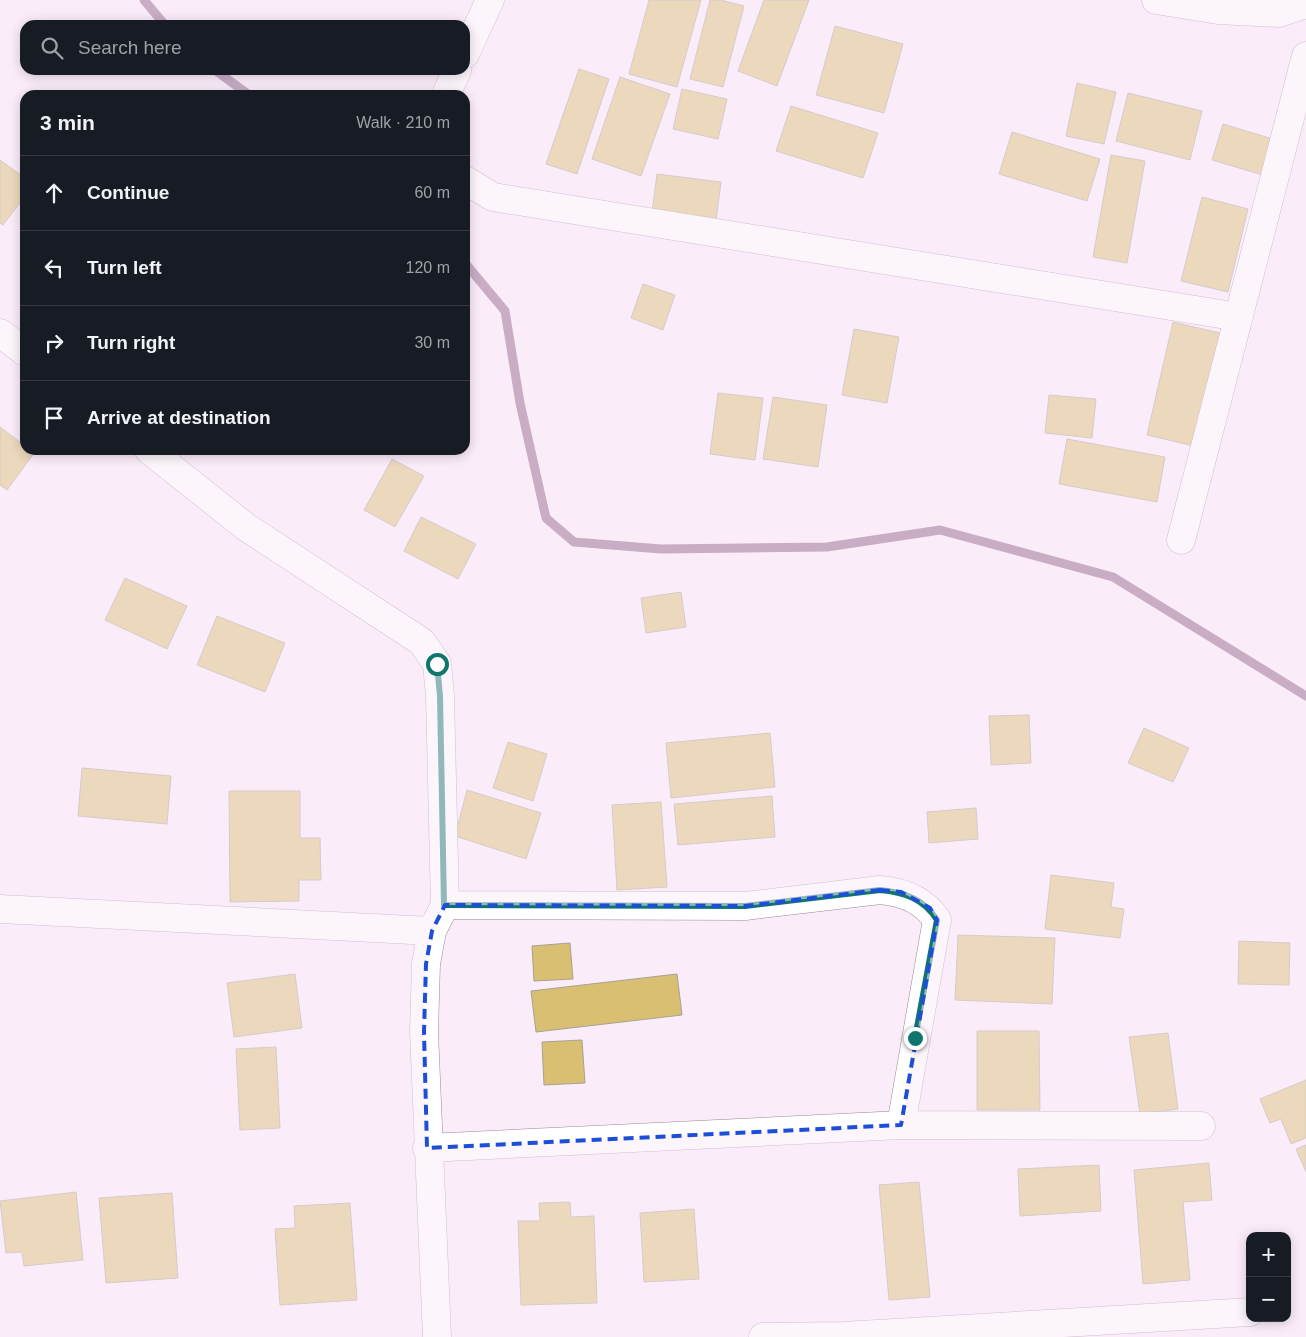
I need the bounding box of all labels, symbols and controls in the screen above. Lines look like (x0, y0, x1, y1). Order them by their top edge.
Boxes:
search box (20, 20, 470, 75)
icon: search (38, 34, 66, 62)
text: Search here (78, 37, 182, 58)
text: 3 min (40, 111, 95, 134)
text: Walk · 210 m (356, 114, 450, 131)
icon: ahead (40, 179, 68, 207)
text: Continue (87, 182, 169, 203)
text: 60 m (414, 184, 450, 201)
icon: left (40, 254, 68, 282)
text: Turn left (87, 257, 162, 278)
text: 120 m (406, 259, 450, 276)
icon: right (40, 329, 68, 357)
text: Turn right (87, 332, 175, 353)
text: 30 m (414, 334, 450, 351)
icon: arrive (40, 404, 68, 432)
text: Arrive at destination (87, 407, 271, 428)
route start (426, 653, 449, 676)
route end (904, 1027, 927, 1050)
map controls (1246, 1232, 1291, 1322)
button: + (1246, 1232, 1291, 1277)
button: − (1246, 1277, 1291, 1322)

